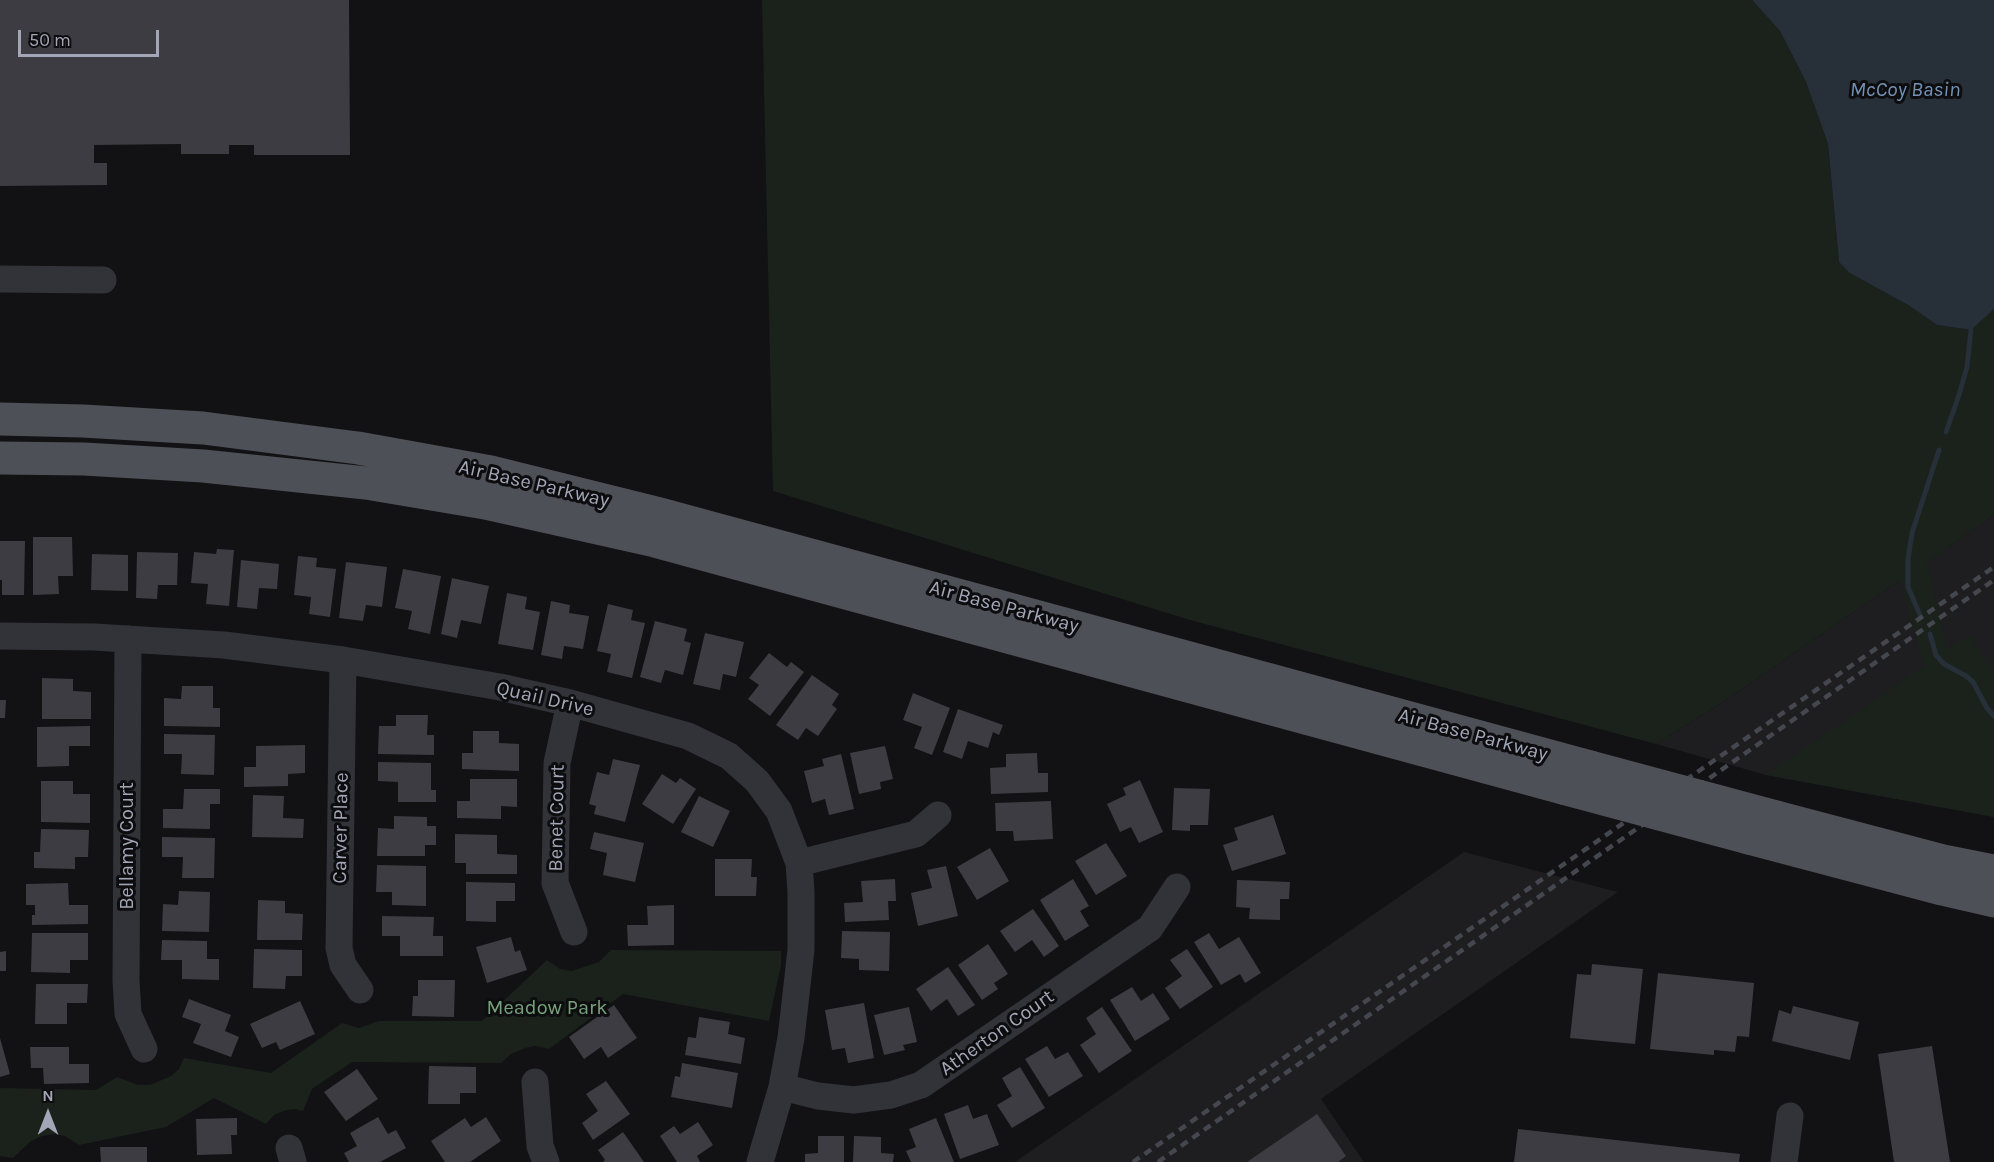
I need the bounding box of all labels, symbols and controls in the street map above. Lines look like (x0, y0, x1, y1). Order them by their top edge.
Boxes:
scale bar (21, 18, 162, 56)
text: 50 m (29, 29, 71, 51)
water label: McCoy Basin (1850, 77, 1960, 103)
street label: Air Base Parkway (456, 455, 612, 513)
street label: Air Base Parkway (927, 576, 1081, 638)
street label: Quail Drive (494, 676, 596, 722)
street label: Air Base Parkway (1396, 704, 1550, 766)
street label: Benet Court (544, 764, 570, 872)
street label: Carver Place (328, 772, 354, 884)
street label: Bellamy Court (115, 782, 139, 910)
street label: Atherton Court (935, 985, 1059, 1081)
park label: Meadow Park (487, 996, 607, 1020)
north arrow (18, 1084, 78, 1144)
text: N (42, 1086, 54, 1105)

